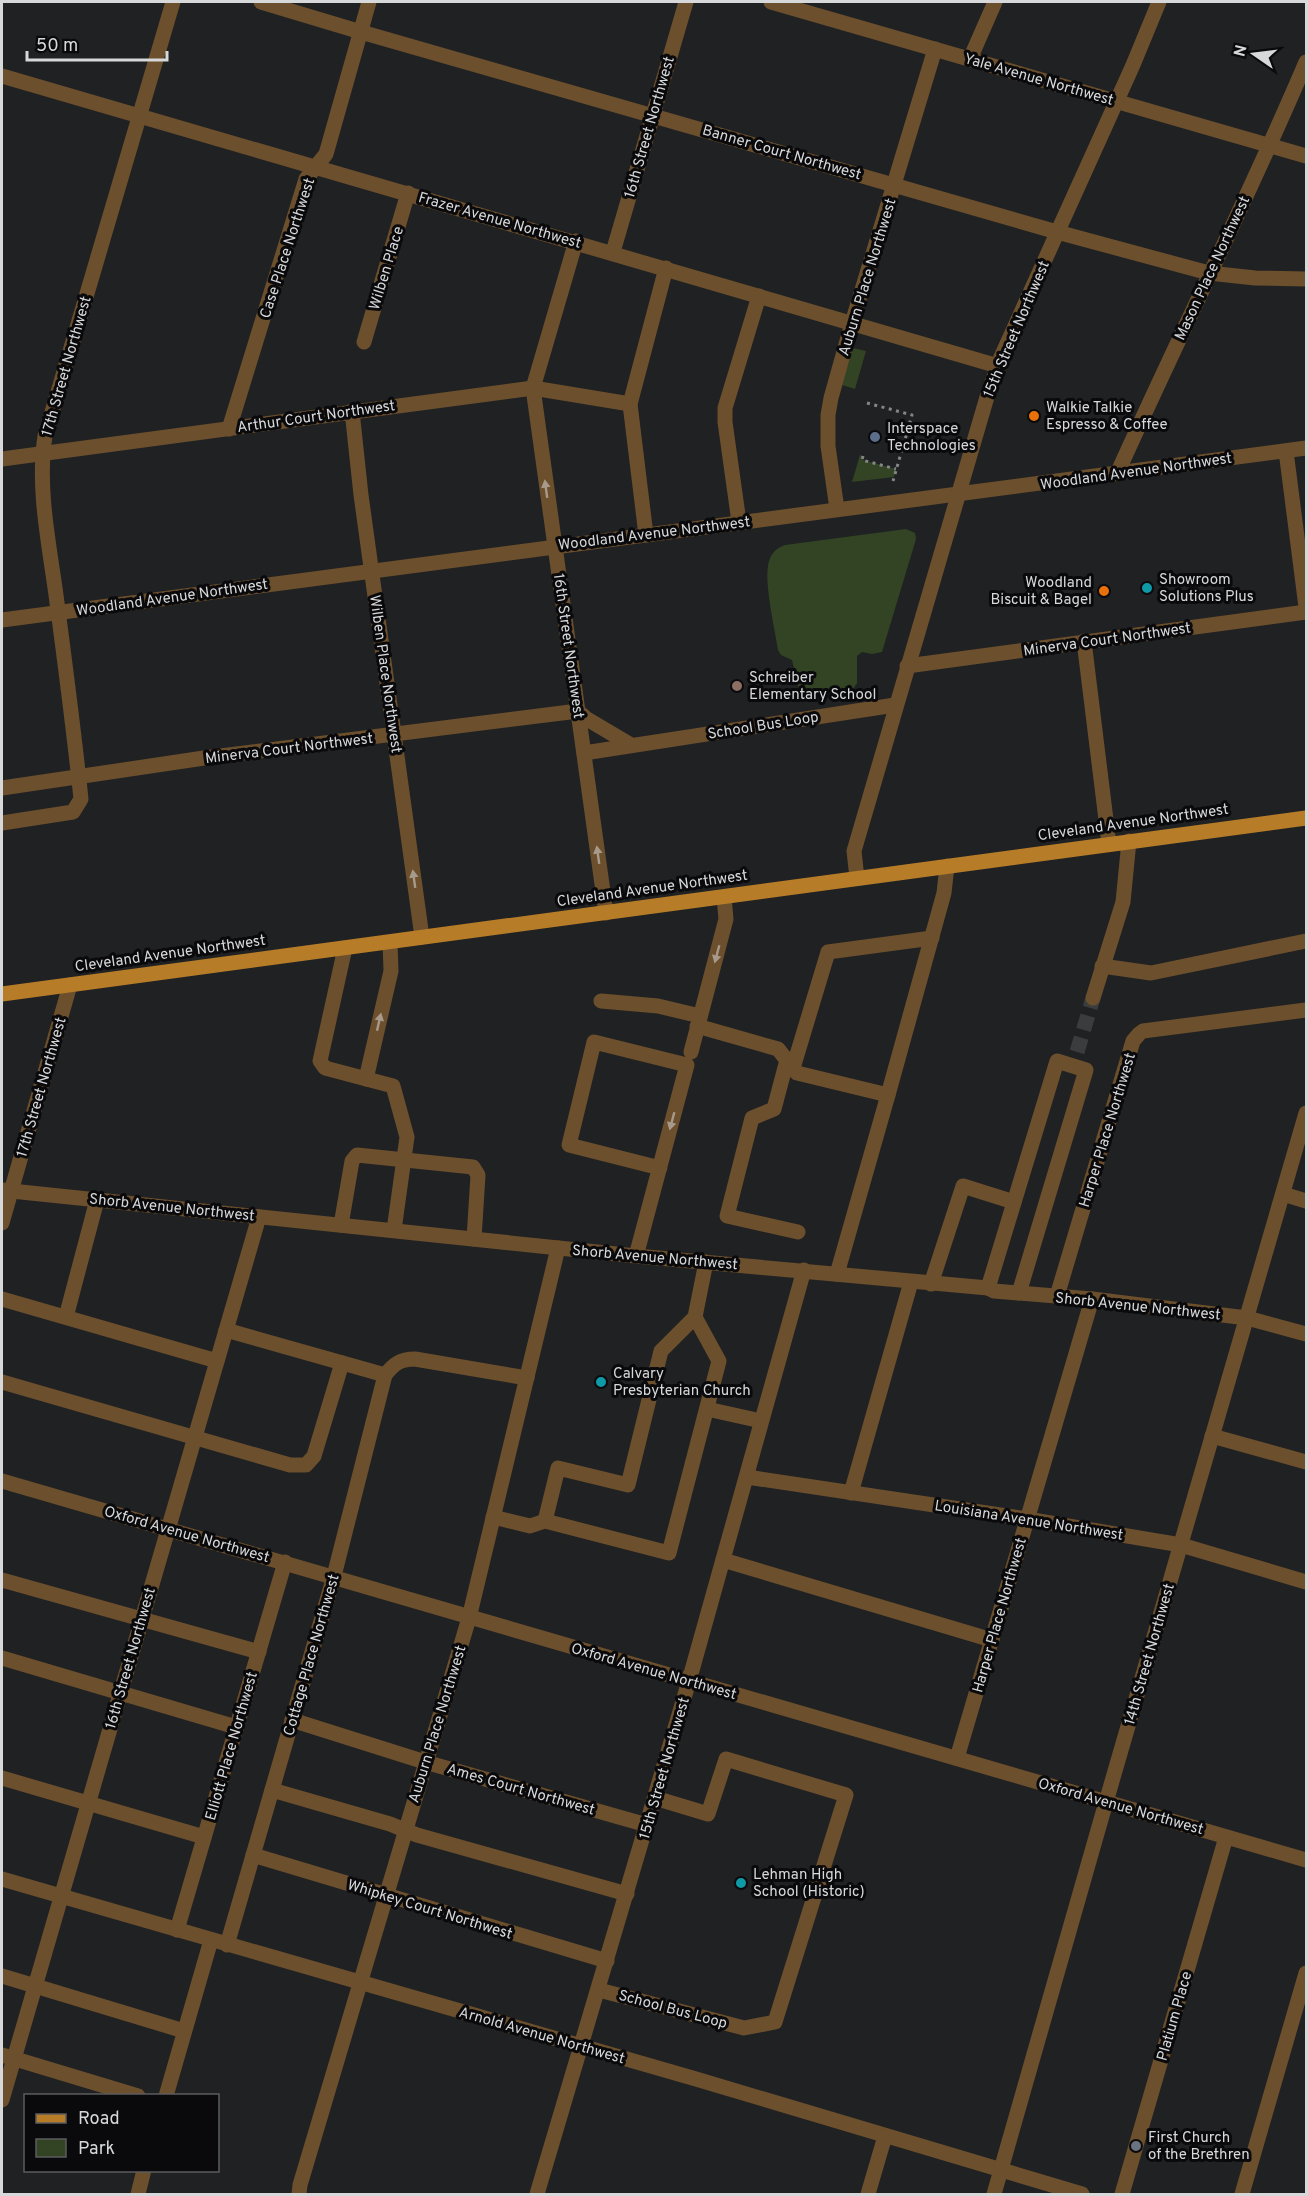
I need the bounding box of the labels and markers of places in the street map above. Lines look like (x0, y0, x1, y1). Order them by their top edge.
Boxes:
place label: Walkie Talkie Espresso & Coffee (1046, 399, 1168, 435)
marker: Walkie Talkie Espresso & Coffee (1027, 409, 1041, 423)
place label: Interspace Technologies (887, 420, 976, 456)
marker: Interspace Technologies (868, 430, 882, 444)
place label: Showroom Solutions Plus (1159, 571, 1254, 607)
place label: Woodland Biscuit & Bagel (991, 574, 1092, 610)
marker: Showroom Solutions Plus (1140, 581, 1154, 595)
marker: Woodland Biscuit & Bagel (1097, 584, 1111, 598)
place label: Schreiber Elementary School (749, 669, 876, 705)
marker: Schreiber Elementary School (730, 679, 744, 693)
place label: Calvary Presbyterian Church (613, 1365, 751, 1401)
marker: Calvary Presbyterian Church (594, 1375, 608, 1389)
place label: Lehman High School (Historic) (753, 1866, 865, 1902)
marker: Lehman High School (Historic) (734, 1876, 748, 1890)
place label: First Church of the Brethren (1148, 2129, 1250, 2165)
marker: First Church of the Brethren (1129, 2139, 1143, 2153)

